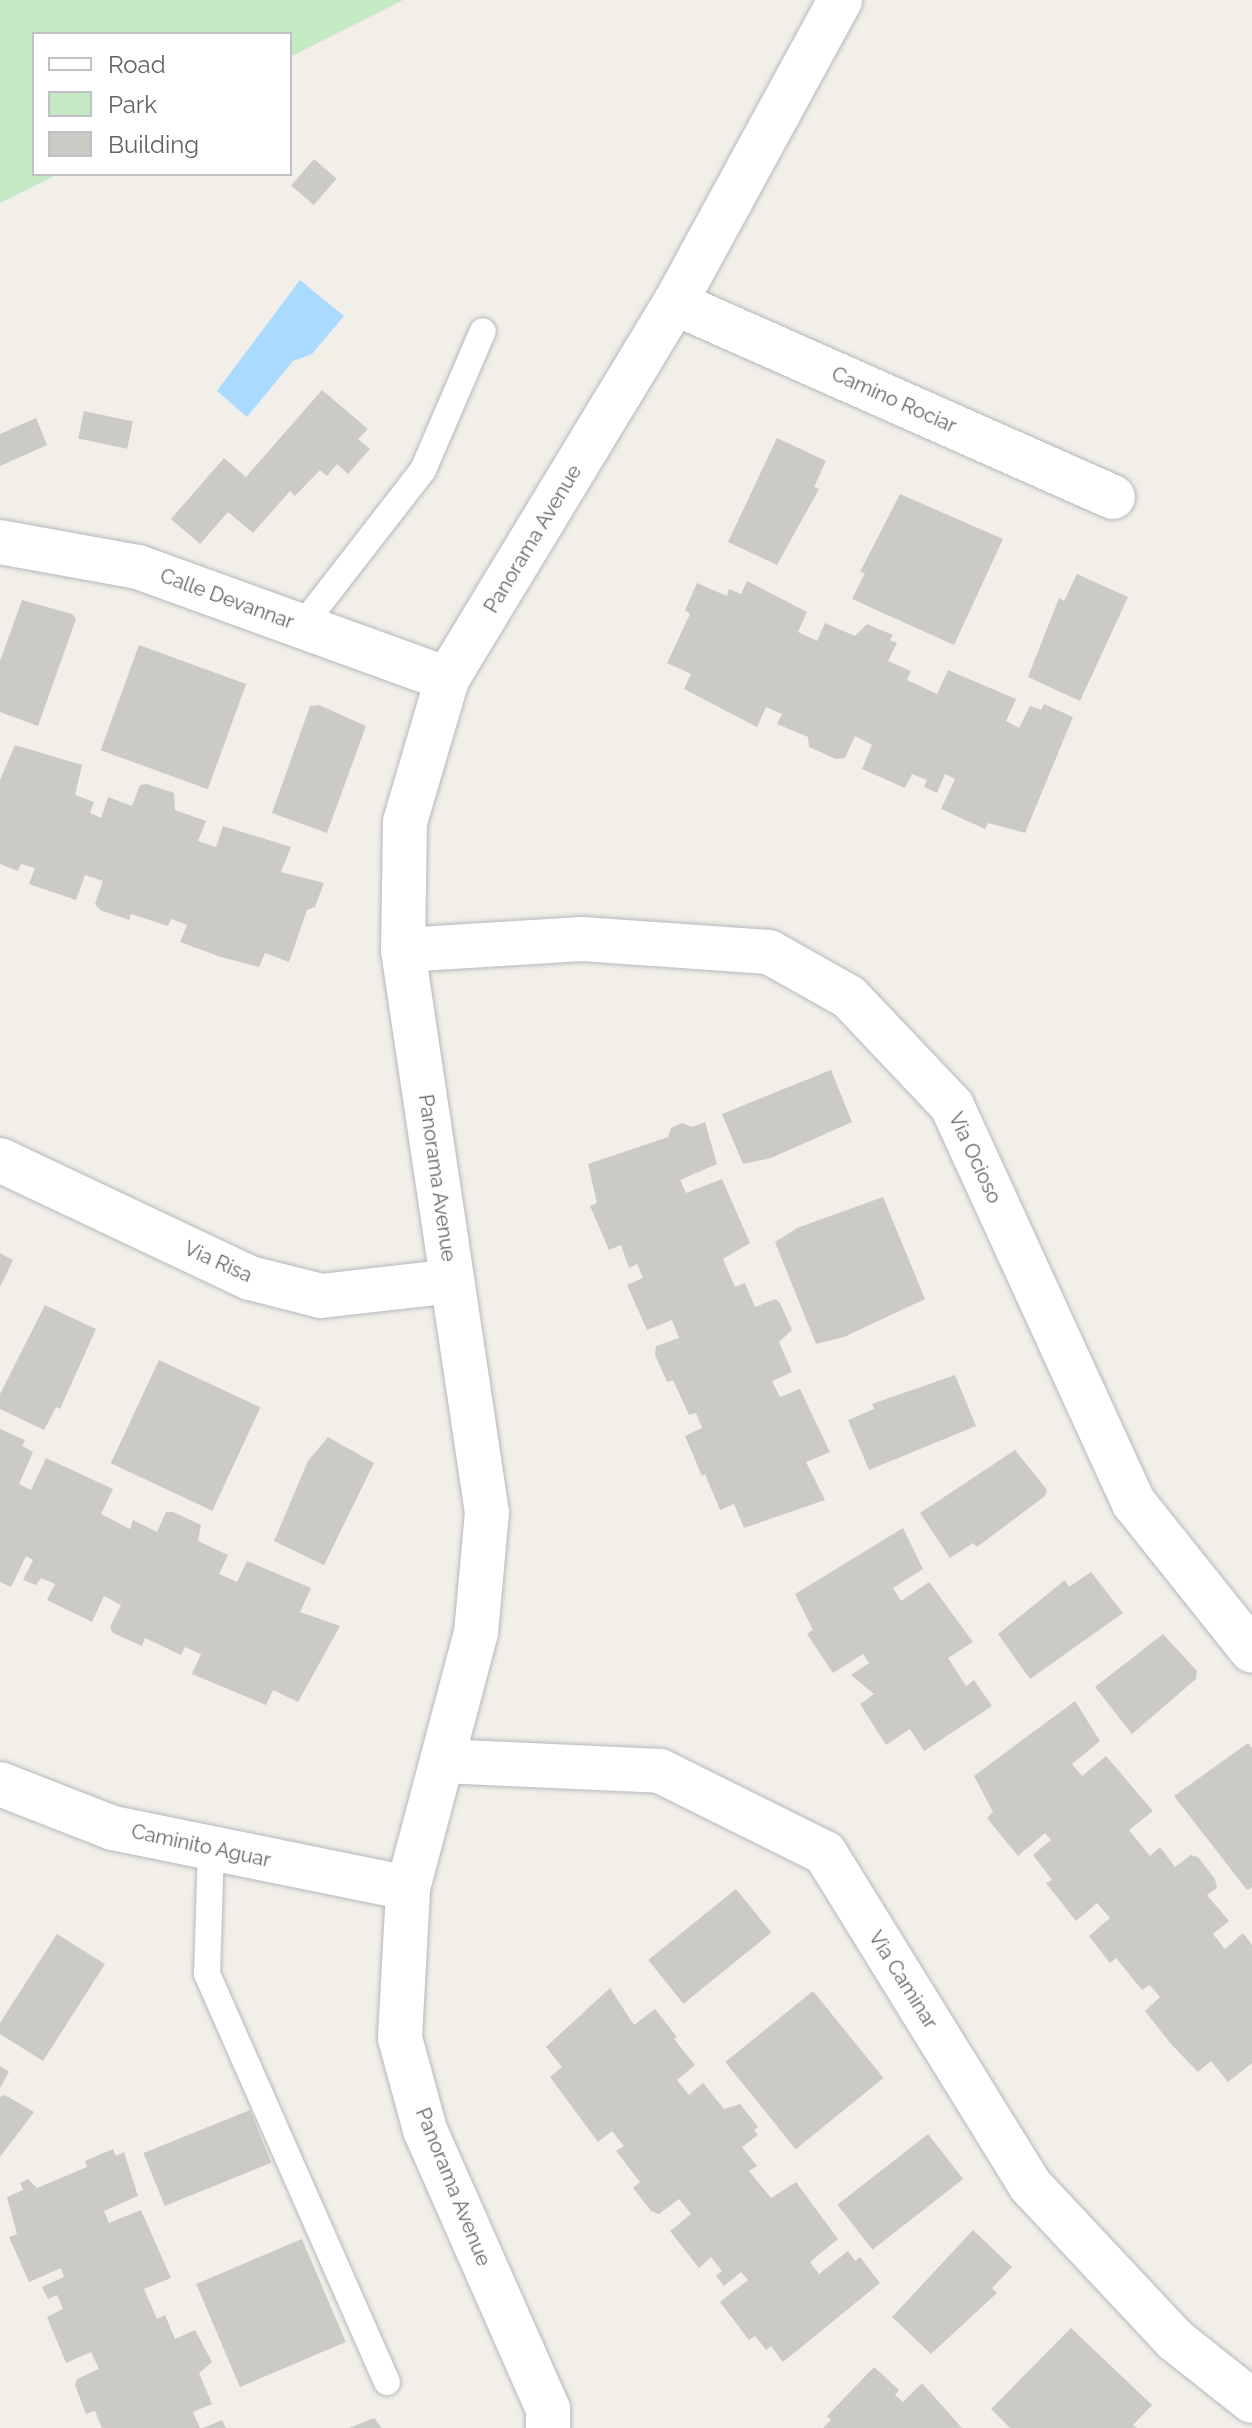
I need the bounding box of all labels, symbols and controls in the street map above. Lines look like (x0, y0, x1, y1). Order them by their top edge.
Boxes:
legend (32, 32, 292, 176)
text: Road (108, 50, 166, 79)
text: Park (108, 90, 157, 119)
text: Building (108, 130, 199, 159)
street label: Camino Rociar (828, 362, 960, 438)
street label: Panorama Avenue (479, 460, 587, 618)
street label: Calle Devannar (157, 564, 297, 634)
street label: Panorama Avenue (413, 1093, 461, 1263)
street label: Via Ocioso (943, 1109, 1007, 1207)
street label: Via Risa (180, 1236, 256, 1288)
street label: Caminito Aguar (129, 1819, 273, 1873)
street label: Via Caminar (863, 1927, 943, 2033)
street label: Panorama Avenue (410, 2104, 496, 2270)

